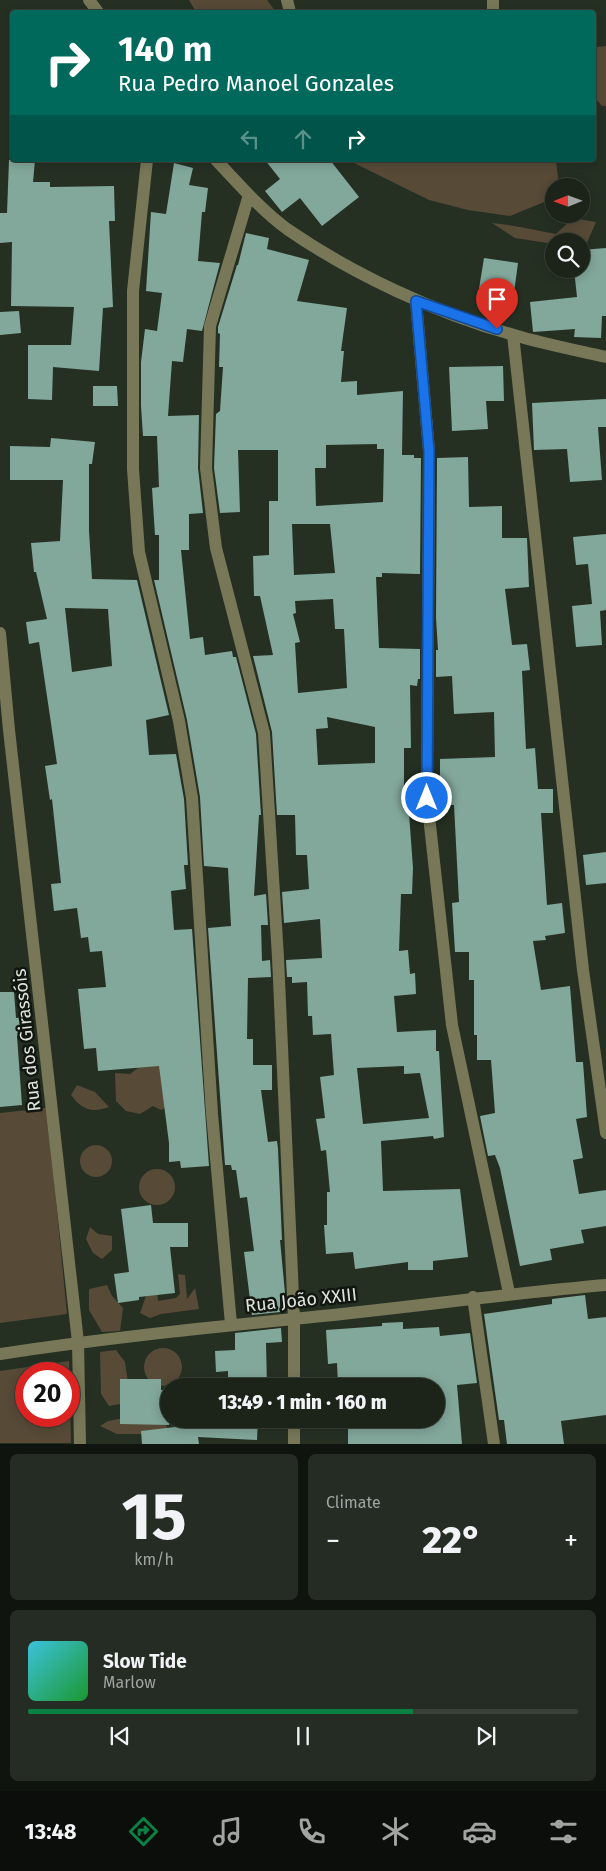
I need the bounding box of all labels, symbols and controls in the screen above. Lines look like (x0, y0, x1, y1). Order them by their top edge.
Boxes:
text: 140 m (118, 28, 212, 70)
icon: right (35, 30, 100, 95)
text: Rua Pedro Manoel Gonzales (118, 70, 394, 97)
icon: left (236, 125, 264, 153)
icon: ahead (289, 125, 317, 153)
icon: right (342, 125, 370, 153)
north arrow (545, 178, 590, 222)
map controls (545, 178, 590, 278)
button: search (545, 233, 590, 278)
pin (476, 278, 518, 329)
icon: arrive (483, 285, 511, 313)
position arrow (400, 771, 452, 823)
street label: Rua dos Girassóis (9, 968, 45, 1112)
street label: Rua João XXIII (244, 1283, 358, 1317)
speed limit sign: 20 (15, 1362, 80, 1427)
text: 13:49 · 1 min · 160 m (218, 1391, 387, 1414)
text: 15 (121, 1478, 187, 1556)
text: Climate (326, 1493, 381, 1512)
text: 22° (422, 1517, 482, 1563)
text: − (326, 1524, 340, 1557)
text: + (564, 1524, 578, 1557)
text: km/h (134, 1550, 174, 1569)
text: Slow Tide (103, 1650, 187, 1673)
text: Marlow (103, 1673, 156, 1692)
icon: previous (106, 1722, 134, 1750)
icon: pause (289, 1722, 317, 1750)
icon: next (472, 1722, 500, 1750)
icon: directions (126, 1814, 161, 1849)
icon: music (210, 1814, 245, 1849)
icon: phone (294, 1814, 329, 1849)
icon: climate (378, 1814, 413, 1849)
icon: car (462, 1814, 497, 1849)
icon: filters (546, 1814, 581, 1849)
text: 13:48 (25, 1818, 77, 1845)

